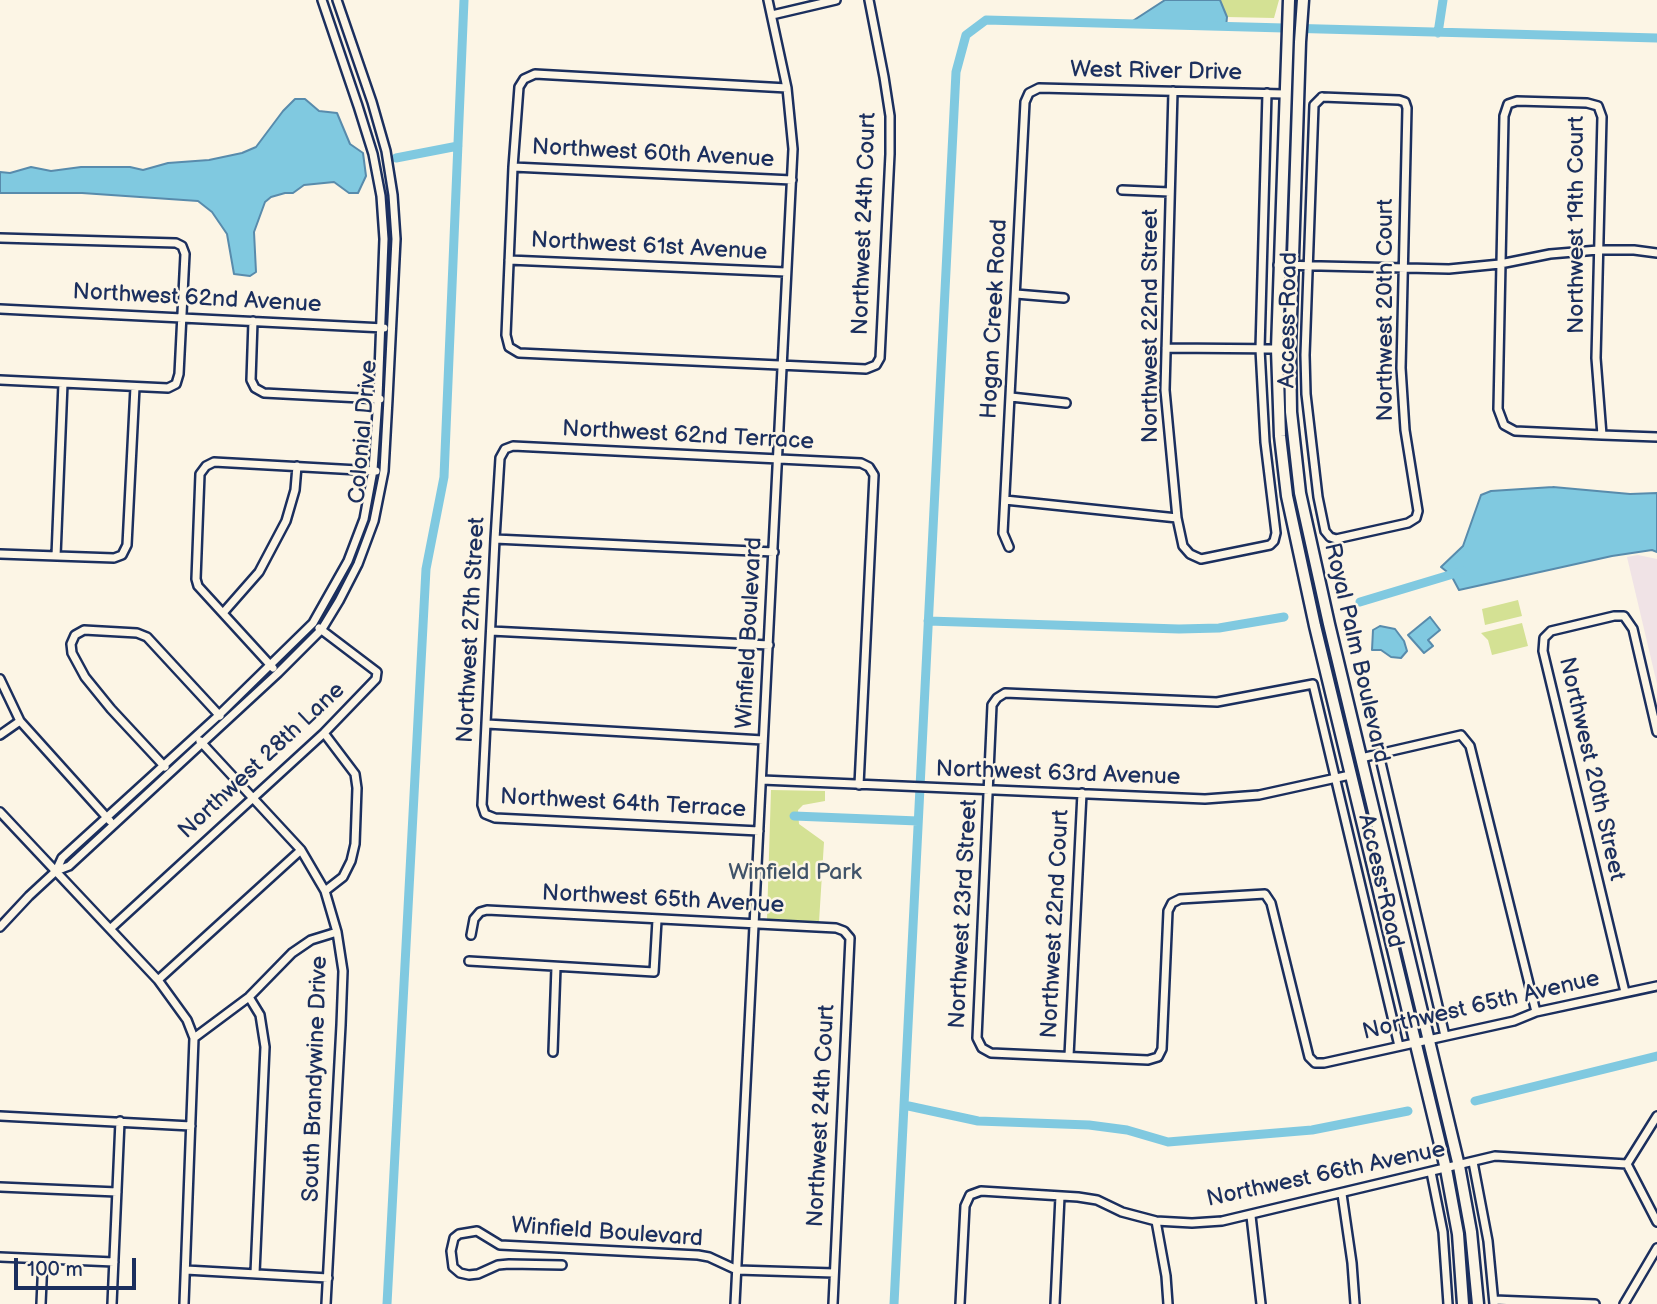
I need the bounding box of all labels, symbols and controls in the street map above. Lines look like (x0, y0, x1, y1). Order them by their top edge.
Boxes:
street label: West River Drive (1070, 57, 1242, 87)
street label: Northwest 24th Court (847, 112, 883, 336)
street label: Northwest 19th Court (1563, 116, 1591, 334)
street label: Northwest 60th Avenue (531, 134, 775, 174)
street label: Northwest 20th Court (1372, 199, 1400, 421)
street label: Northwest 22nd Street (1137, 209, 1165, 443)
street label: Hogan Creek Road (976, 218, 1014, 420)
street label: Northwest 61st Avenue (530, 227, 768, 267)
street label: Access Road (1274, 252, 1304, 388)
street label: Northwest 62nd Avenue (72, 279, 322, 319)
street label: Colonial Drive (344, 359, 384, 505)
street label: Northwest 62nd Terrace (561, 416, 815, 456)
street label: Northwest 27th Street (452, 516, 492, 744)
street label: Winfield Boulevard (731, 536, 769, 730)
street label: Royal Palm Boulevard (1317, 540, 1395, 766)
street label: Northwest 20th Street (1552, 655, 1630, 883)
street label: Northwest 28th Lane (173, 677, 351, 845)
street label: Northwest 63rd Avenue (935, 756, 1181, 792)
street label: Northwest 64th Terrace (499, 784, 747, 824)
street label: Northwest 23rd Street (944, 799, 984, 1029)
street label: Northwest 22nd Court (1036, 809, 1076, 1039)
street label: Access Road (1351, 811, 1409, 951)
park label: Winfield Park (728, 859, 862, 887)
street label: Northwest 65th Avenue (541, 880, 785, 920)
street label: South Brandywine Drive (298, 955, 334, 1203)
street label: Northwest 65th Avenue (1360, 965, 1602, 1047)
street label: Northwest 24th Court (802, 1004, 842, 1228)
street label: Northwest 66th Avenue (1204, 1136, 1448, 1214)
street label: Winfield Boulevard (510, 1213, 704, 1253)
scale bar (18, 1244, 140, 1288)
text: 100 m (27, 1257, 83, 1282)

